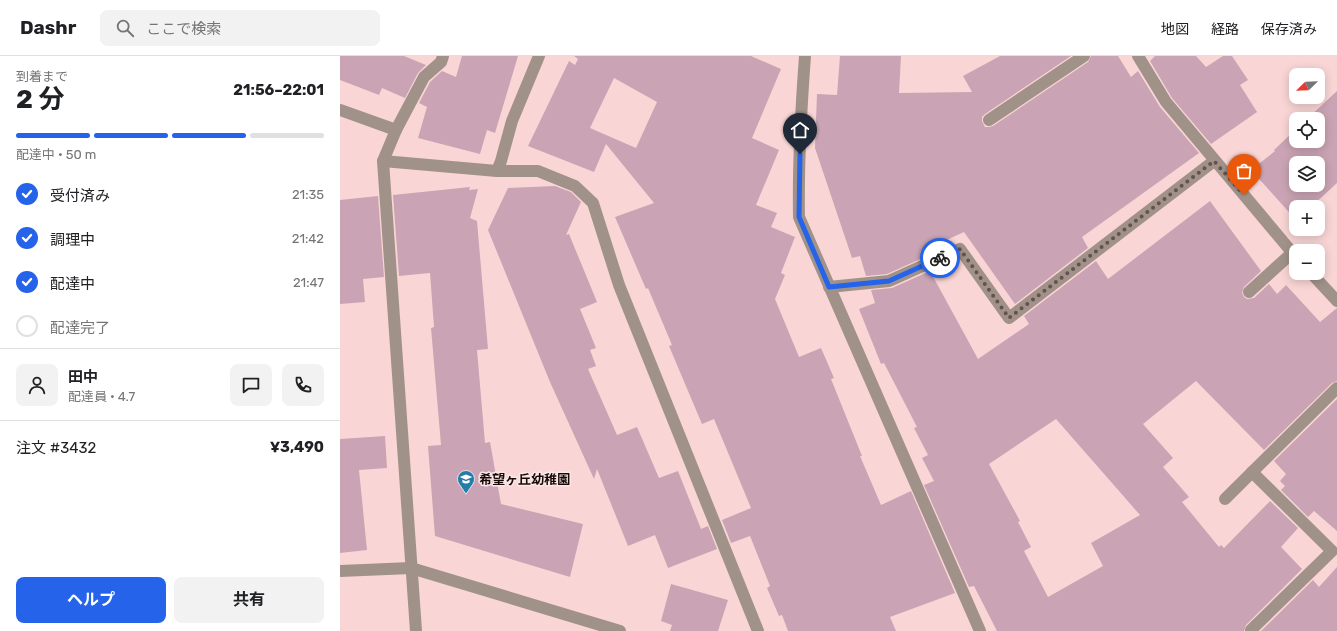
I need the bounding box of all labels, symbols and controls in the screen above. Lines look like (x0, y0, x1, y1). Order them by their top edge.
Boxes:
search box (100, 10, 380, 46)
text: Dashr (20, 16, 76, 39)
icon: search (114, 17, 136, 39)
text: ここで検索 (146, 20, 221, 38)
text: 地図 (1161, 21, 1189, 38)
text: 経路 (1211, 21, 1239, 38)
text: 保存済み (1261, 21, 1317, 38)
north arrow (1289, 68, 1325, 104)
map controls (1289, 68, 1325, 280)
text: 到着まで (16, 69, 68, 84)
text: 21:56–22:01 (233, 81, 324, 99)
text: 2 分 (16, 84, 64, 115)
button: locate (1289, 112, 1325, 148)
pin (783, 113, 817, 154)
icon: home (789, 119, 811, 141)
text: 配達中 · 50 m (16, 147, 96, 162)
pin (1227, 154, 1261, 195)
button: layers (1289, 156, 1325, 192)
icon: bag (1233, 160, 1255, 182)
icon: check (16, 183, 38, 205)
text: 受付済み (50, 187, 110, 205)
text: 21:35 (292, 187, 324, 202)
button: + (1289, 200, 1325, 236)
icon: check (16, 227, 38, 249)
text: 調理中 (50, 231, 95, 249)
text: 21:42 (292, 231, 324, 246)
courier (920, 238, 960, 278)
button: − (1289, 244, 1325, 280)
icon: bike (929, 247, 951, 269)
icon: check (16, 271, 38, 293)
text: 配達中 (50, 275, 95, 293)
text: 21:47 (293, 275, 324, 290)
text: 配達完了 (50, 319, 110, 337)
button: person (16, 364, 58, 406)
button: chat (230, 364, 272, 406)
button: phone (282, 364, 324, 406)
text: 田中 (68, 368, 98, 386)
text: 配達員 · 4.7 (68, 389, 135, 404)
text: ¥3,490 (270, 438, 324, 456)
text: 注文 #3432 (16, 439, 96, 457)
school or university icon: 希望ヶ丘幼稚園 (456, 469, 476, 494)
place label: 希望ヶ丘幼稚園 (479, 472, 570, 487)
button: ヘルプ (16, 577, 166, 623)
button: 共有 (174, 577, 324, 623)

